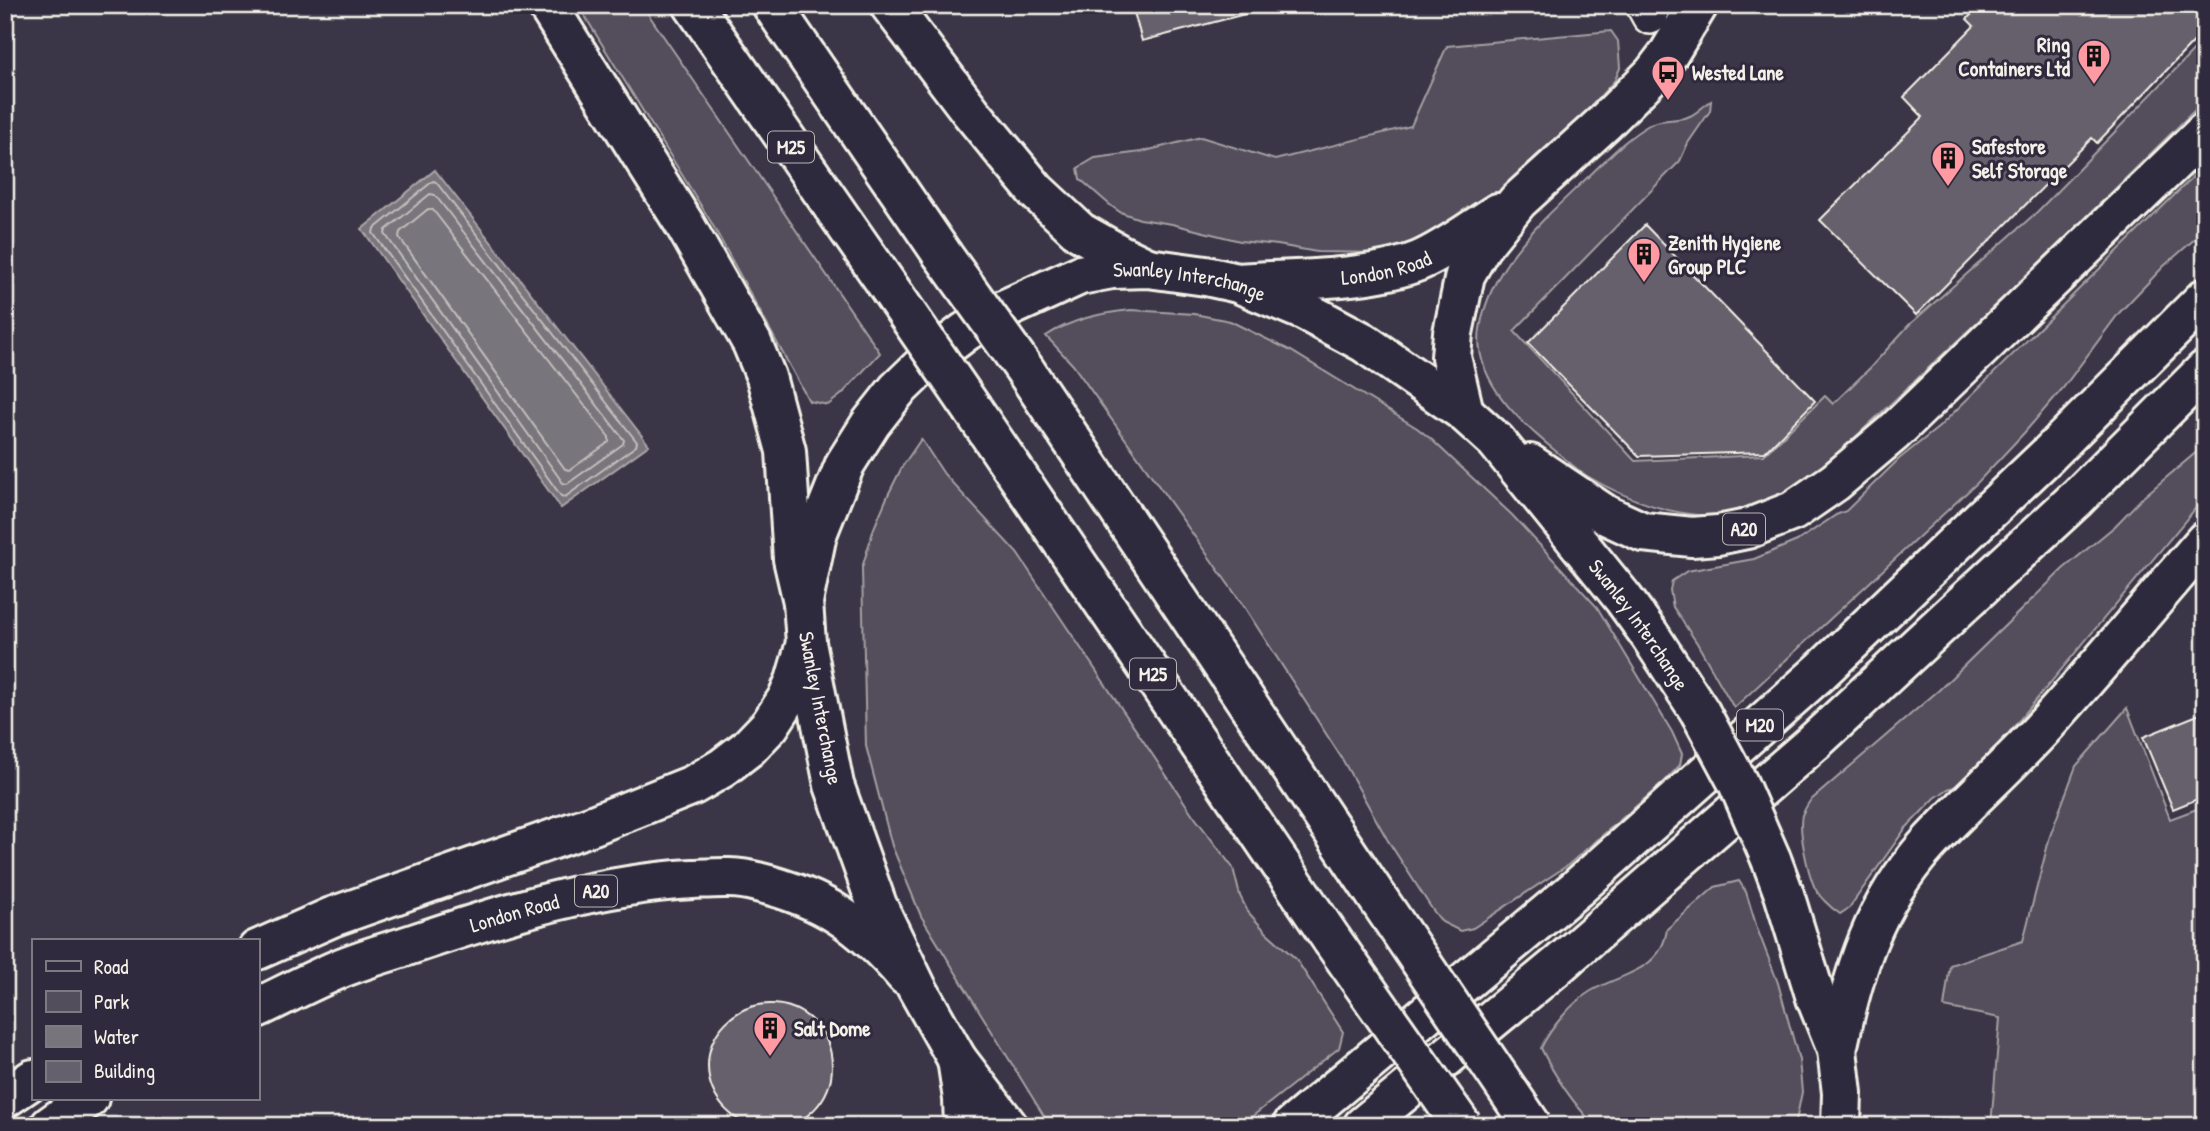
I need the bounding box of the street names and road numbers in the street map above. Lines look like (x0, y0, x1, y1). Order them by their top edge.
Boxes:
road number: M25 (768, 132, 814, 162)
street label: London Road (1340, 243, 1436, 291)
street label: Swanley Interchange (1113, 253, 1271, 308)
road number: A20 (1723, 514, 1765, 544)
street label: Swanley Interchange (1582, 553, 1696, 696)
street label: Swanley Interchange (792, 629, 850, 787)
road number: M25 (1130, 659, 1176, 690)
road number: M20 (1737, 710, 1783, 740)
road number: A20 (575, 876, 617, 906)
street label: London Road (466, 886, 562, 939)

